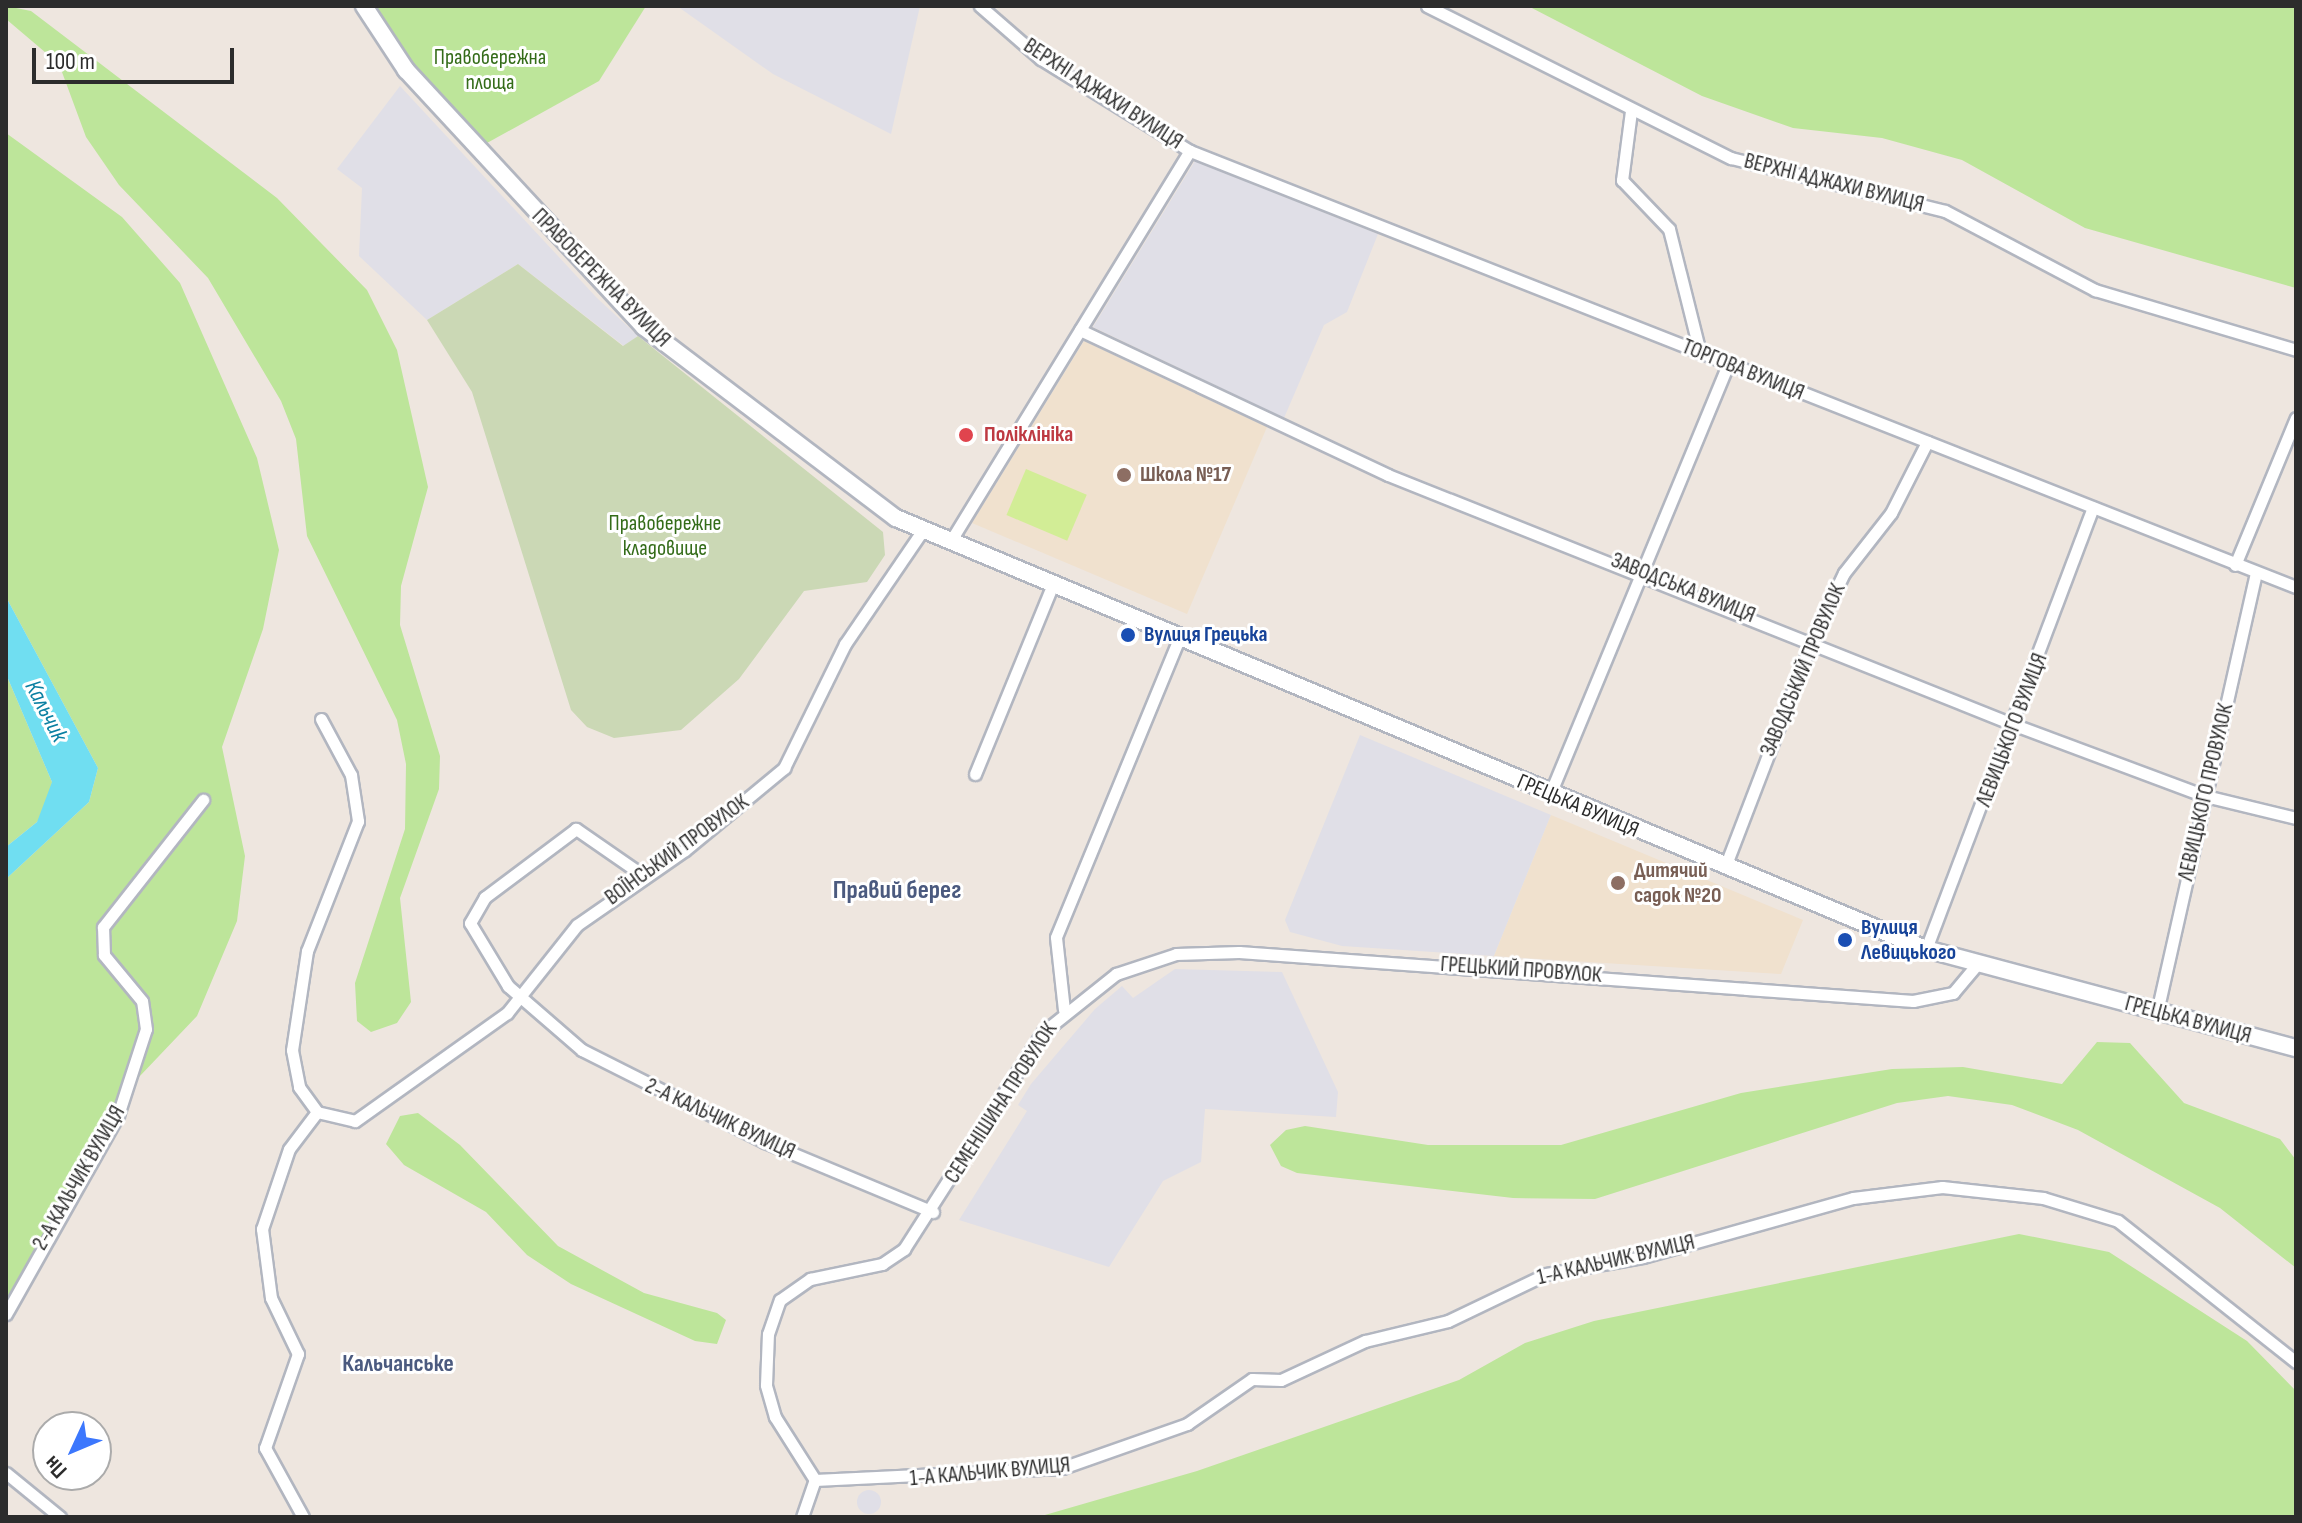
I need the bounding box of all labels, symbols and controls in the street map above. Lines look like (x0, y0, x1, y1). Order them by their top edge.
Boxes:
scale bar (36, 32, 238, 82)
street label: ВЕРХНІ АДЖАХИ ВУЛИЦЯ (1019, 33, 1187, 155)
park label: Правобережна площа (434, 44, 546, 96)
text: 100 m (46, 47, 95, 76)
street label: ВЕРХНІ АДЖАХИ ВУЛИЦЯ (1741, 148, 1927, 218)
street label: ПРАВОБЕРЕЖНА ВУЛИЦЯ (526, 203, 676, 353)
street label: ТОРГОВА ВУЛИЦЯ (1678, 334, 1808, 406)
place label: Поліклініка (984, 422, 1073, 448)
marker: Поліклініка (955, 424, 977, 446)
place label: Школа №17 (1140, 462, 1231, 488)
marker: Школа №17 (1115, 466, 1133, 484)
park label: Правобережне кладовище (609, 510, 721, 562)
street label: ЗАВОДСЬКА ВУЛИЦЯ (1607, 547, 1759, 629)
street label: ЗАВОДСЬКИЙ ПРОВУЛОК (1755, 580, 1851, 760)
place label: Вулиця Грецька (1144, 622, 1268, 648)
marker: Вулиця Грецька (1119, 626, 1137, 644)
street label: ЛЕВИЦЬКОГО ВУЛИЦЯ (1971, 650, 2053, 810)
water label: Кальчик (18, 675, 74, 747)
street label: ЛЕВИЦЬКОГО ПРОВУЛОК (2173, 701, 2239, 883)
street label: ГРЕЦЬКА ВУЛИЦЯ (1513, 769, 1643, 843)
street label: ВОЇНСЬКИЙ ПРОВУЛОК (600, 789, 754, 911)
place label: Дитячий садок №20 (1634, 857, 1721, 908)
marker: Дитячий садок №20 (1609, 874, 1627, 892)
district label: Правий берег (833, 875, 961, 907)
place label: Вулиця Левицького (1861, 914, 1956, 966)
marker: Вулиця Левицького (1836, 931, 1854, 949)
street label: ГРЕЦЬКИЙ ПРОВУЛОК (1439, 951, 1603, 989)
street label: ГРЕЦЬКА ВУЛИЦЯ (2122, 990, 2254, 1050)
street label: СЕМЕНІШИНА ПРОВУЛОК (939, 1018, 1063, 1188)
street label: 2-А КАЛЬЧИК ВУЛИЦЯ (641, 1073, 799, 1165)
street label: 2-А КАЛЬЧИК ВУЛИЦЯ (27, 1101, 131, 1255)
street label: 1-А КАЛЬЧИК ВУЛИЦЯ (1535, 1229, 1697, 1291)
district label: Кальчанське (342, 1350, 454, 1378)
north arrow (32, 1411, 112, 1491)
text: Пн (39, 1450, 73, 1484)
street label: 1-А КАЛЬЧИК ВУЛИЦЯ (909, 1452, 1071, 1492)

